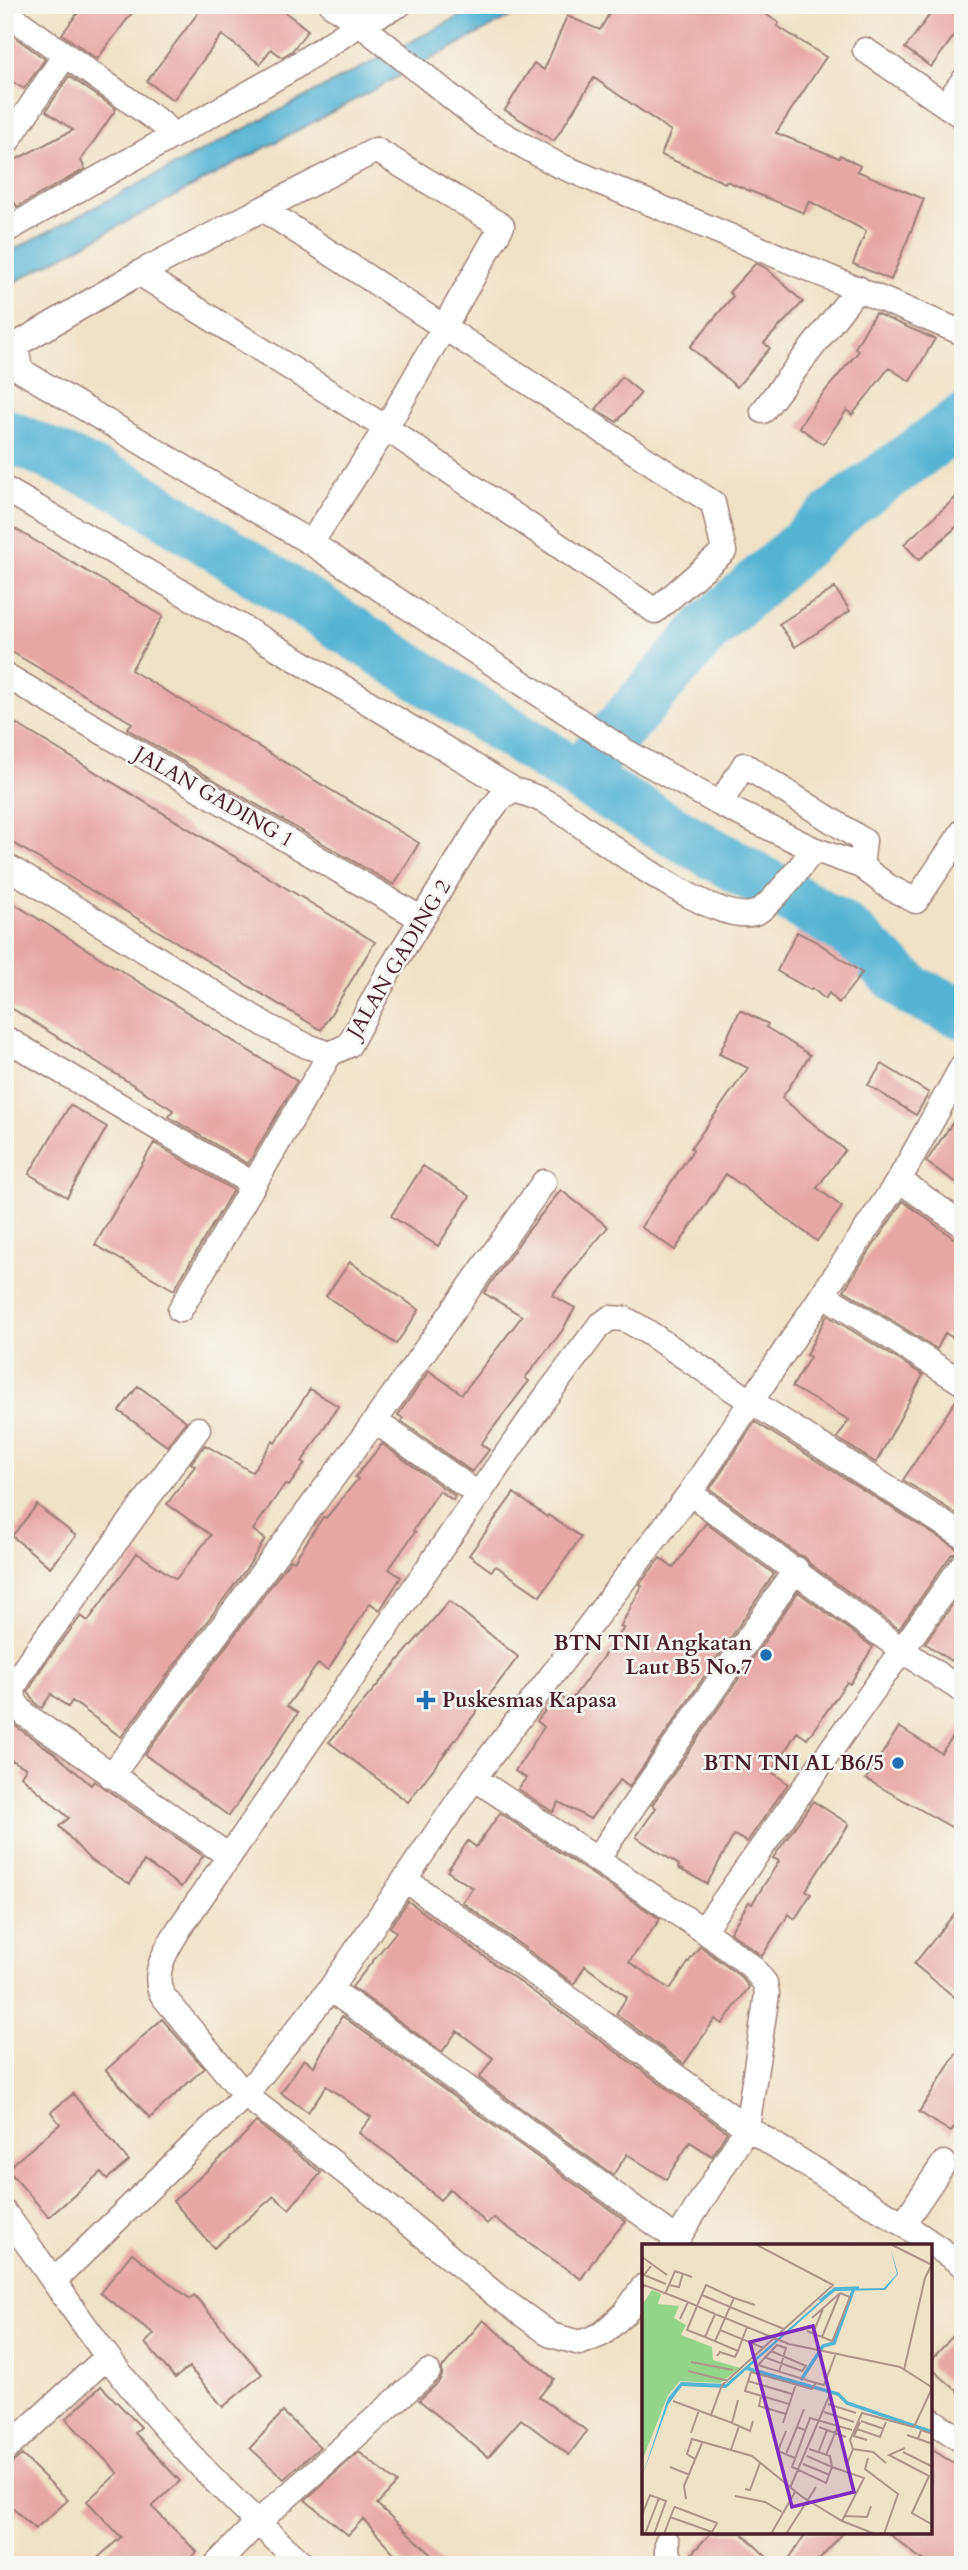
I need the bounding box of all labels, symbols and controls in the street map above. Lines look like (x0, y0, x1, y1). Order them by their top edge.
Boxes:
street label: JALAN GADING 1 (126, 738, 299, 855)
street label: JALAN GADING 2 (339, 874, 458, 1046)
place label: BTN TNI Angkatan Laut B5 No.7 (554, 1629, 752, 1682)
marker: BTN TNI Angkatan Laut B5 No.7 (758, 1647, 774, 1663)
place label: Puskesmas Kapasa (442, 1686, 617, 1715)
marker: Puskesmas Kapasa (416, 1690, 436, 1710)
place label: BTN TNI AL B6/5 (703, 1749, 884, 1778)
marker: BTN TNI AL B6/5 (890, 1755, 906, 1771)
inset map (642, 2244, 933, 2535)

